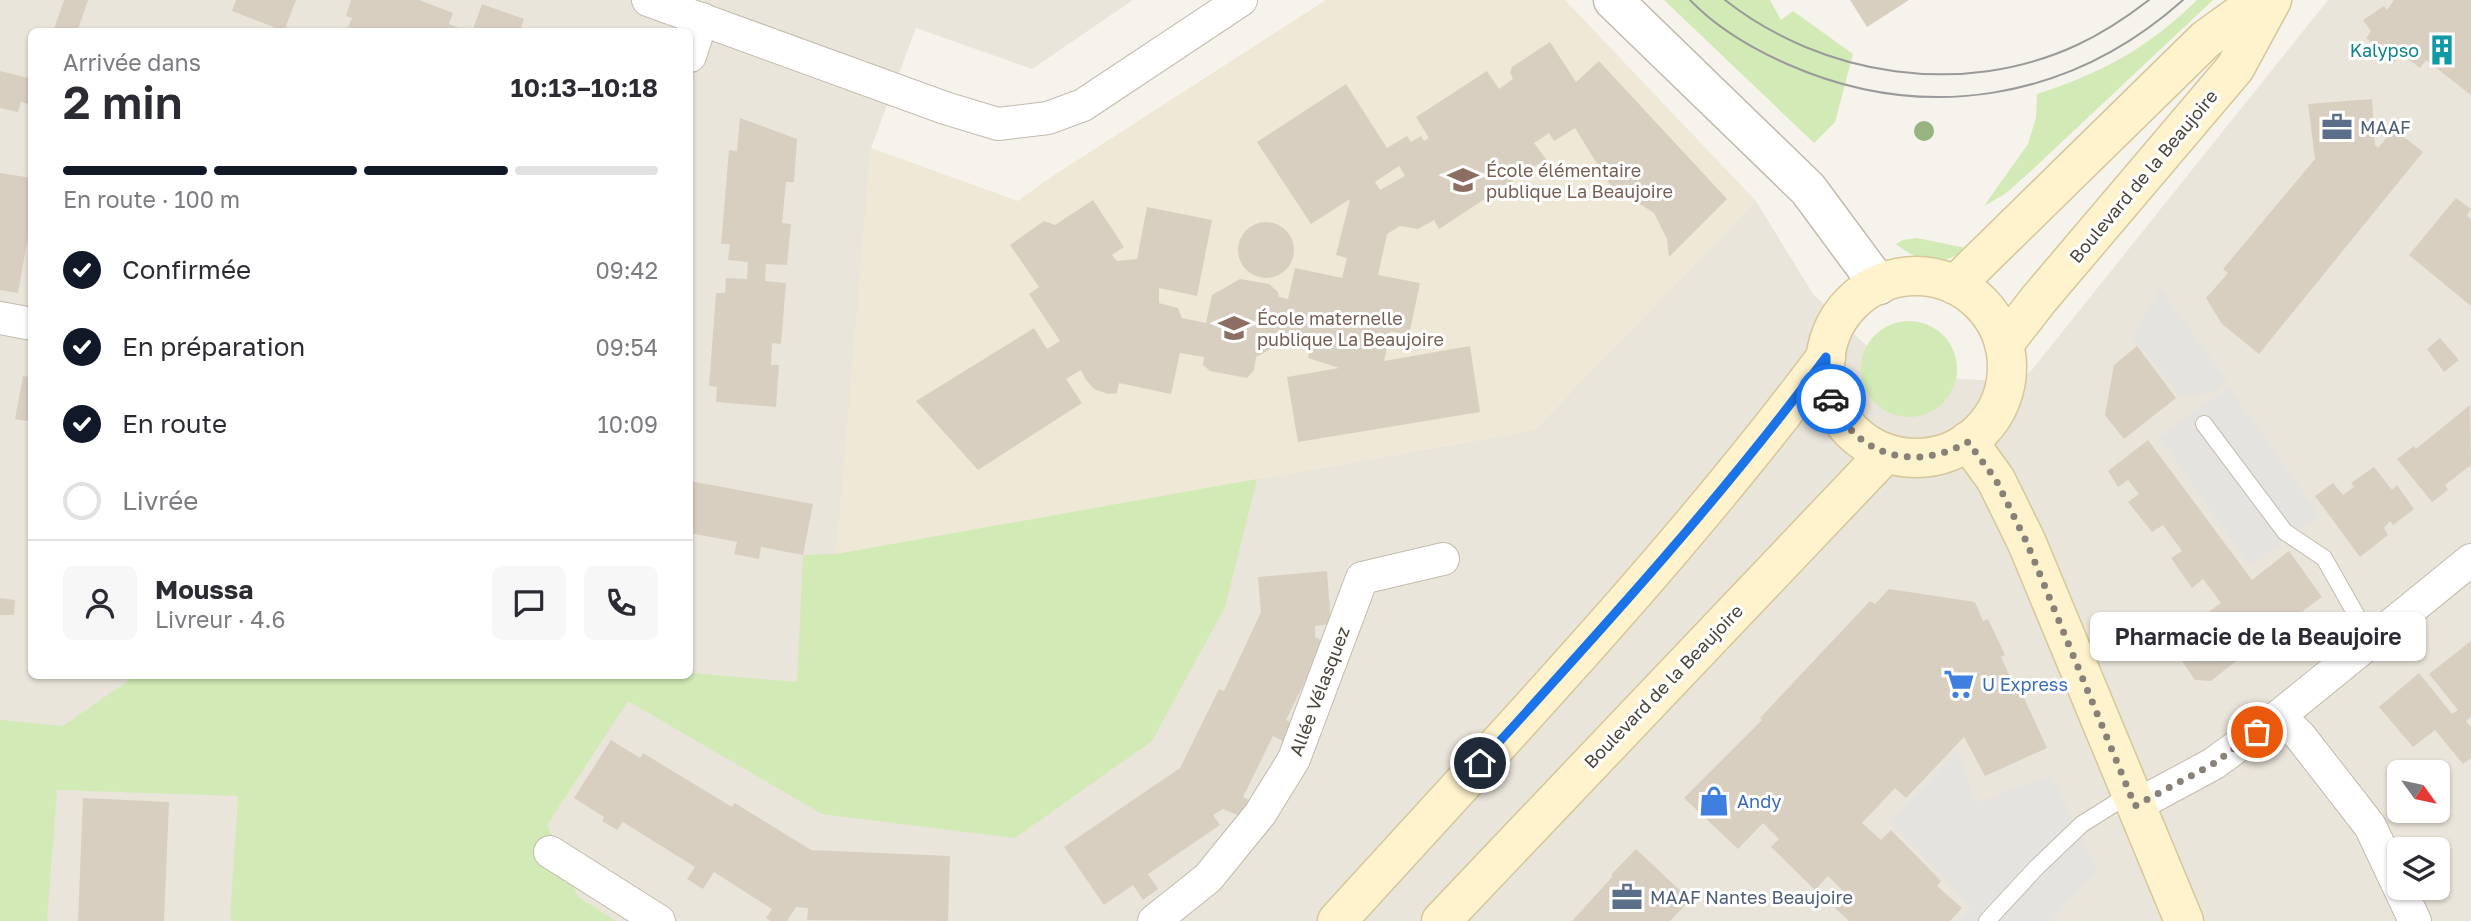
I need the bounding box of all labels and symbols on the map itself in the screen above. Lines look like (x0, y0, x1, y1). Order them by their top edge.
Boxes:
building icon: Kalypso (2425, 33, 2459, 67)
place label: Kalypso (2350, 39, 2419, 61)
street label: Boulevard de la Beaujoire (2064, 85, 2222, 267)
office icon: MAAF (2320, 110, 2354, 144)
place label: MAAF (2360, 116, 2411, 138)
place label: École élémentaire publique La Beaujoire (1486, 159, 1673, 202)
school or university icon: École élémentaire publique La Beaujoire (1446, 163, 1480, 197)
place label: École maternelle publique La Beaujoire (1257, 307, 1444, 350)
school or university icon: École maternelle publique La Beaujoire (1217, 311, 1251, 345)
courier (1796, 364, 1866, 434)
street label: Boulevard de la Beaujoire (1579, 599, 1747, 773)
callout: Pharmacie de la Beaujoire (2089, 613, 2425, 662)
street label: Allée Vélasquez (1284, 623, 1354, 759)
supermarket icon: U Express (1942, 667, 1976, 701)
place label: U Express (1982, 673, 2068, 695)
pin (2227, 702, 2287, 762)
pin (1450, 733, 1510, 793)
north arrow (2387, 760, 2450, 822)
shop icon: Andy (1697, 784, 1731, 818)
place label: Andy (1737, 790, 1781, 812)
office icon: MAAF Nantes Beaujoire (1610, 880, 1644, 914)
place label: MAAF Nantes Beaujoire (1650, 886, 1853, 908)

